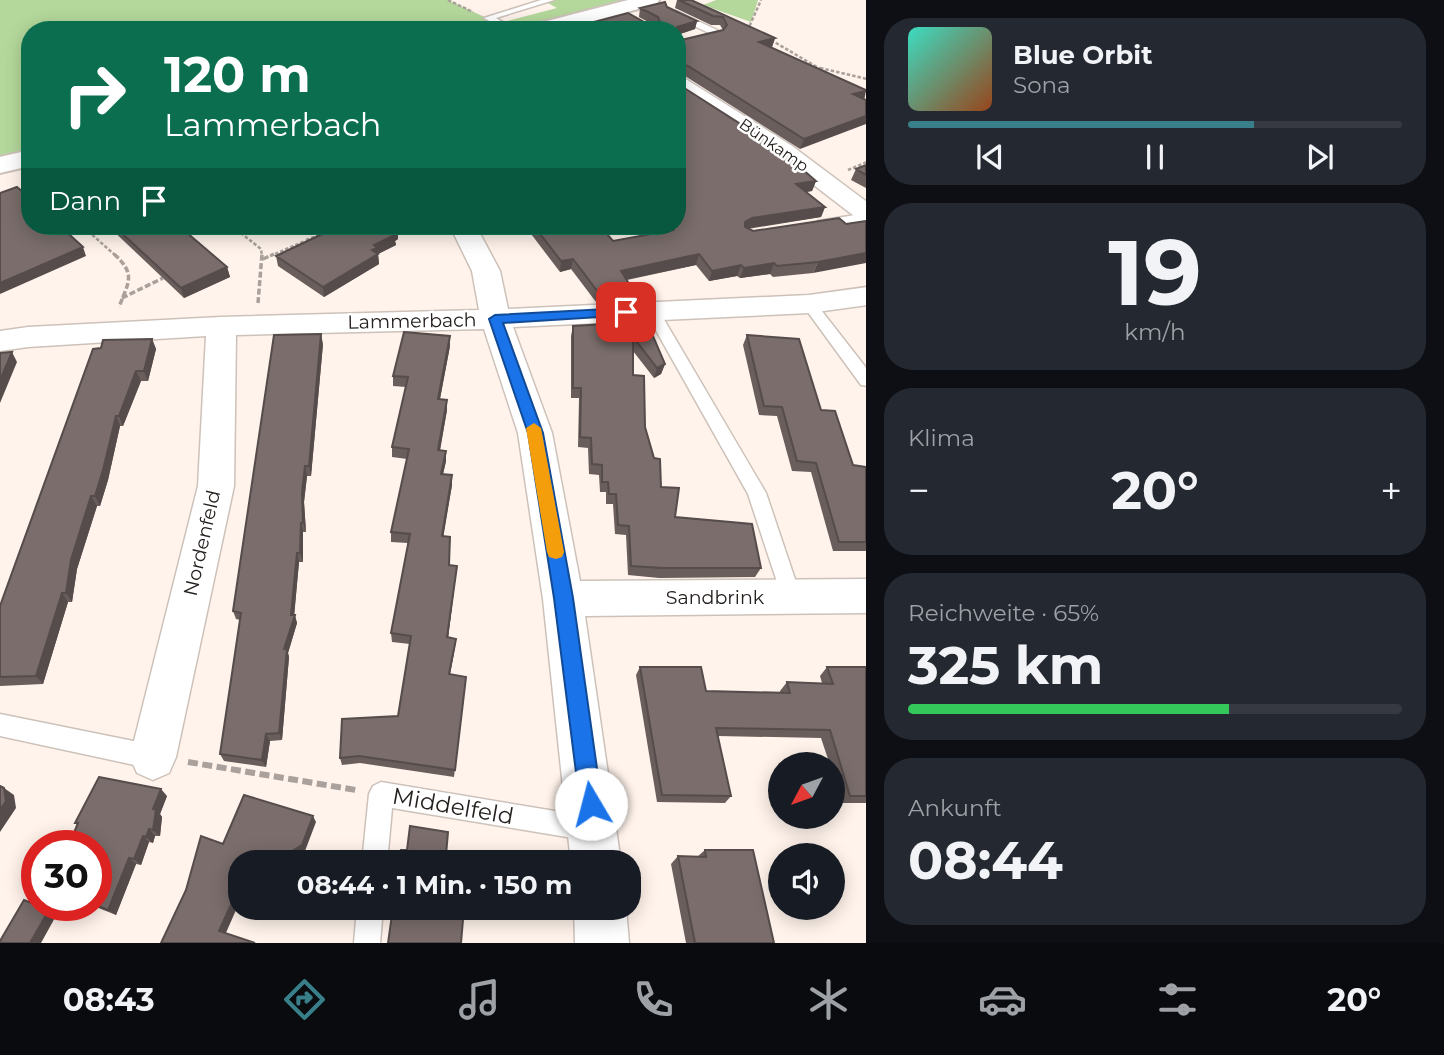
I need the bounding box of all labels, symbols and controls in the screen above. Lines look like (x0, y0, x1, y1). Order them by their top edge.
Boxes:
text: Blue Orbit (1013, 39, 1152, 71)
text: 120 m (164, 45, 311, 104)
icon: right (49, 49, 140, 140)
text: Sona (1013, 71, 1071, 99)
text: Lammerbach (164, 105, 381, 144)
street label: Bünkamp (736, 114, 812, 176)
icon: previous (971, 138, 1009, 176)
icon: pause (1136, 138, 1174, 176)
icon: next (1301, 138, 1339, 176)
icon: arrive (135, 182, 173, 220)
text: Dann (49, 185, 121, 217)
text: 19 (1108, 217, 1202, 328)
pin (596, 282, 656, 342)
icon: arrive (607, 293, 645, 331)
street label: Lammerbach (347, 308, 477, 334)
text: km/h (1124, 318, 1186, 346)
text: Klima (908, 424, 975, 452)
text: 20° (1111, 459, 1199, 522)
text: − (908, 467, 930, 514)
text: + (1380, 467, 1402, 514)
street label: Nordenfeld (179, 488, 225, 598)
street label: Sandbrink (666, 586, 765, 609)
text: Reichweite · 65% (908, 599, 1099, 627)
text: 325 km (908, 634, 1103, 697)
north arrow (768, 752, 845, 830)
map controls (768, 752, 845, 920)
position arrow (554, 767, 628, 841)
street label: Middelfeld (390, 782, 516, 830)
text: Ankunft (908, 794, 1002, 822)
text: 08:44 (908, 829, 1063, 892)
speed limit sign: 30 (21, 830, 112, 921)
button: sound (768, 843, 845, 920)
text: 08:44 · 1 Min. · 150 m (297, 869, 572, 901)
icon: directions (280, 975, 329, 1024)
icon: music (455, 975, 504, 1024)
icon: phone (629, 975, 678, 1024)
icon: climate (804, 975, 853, 1024)
icon: car (978, 975, 1027, 1024)
icon: filters (1153, 975, 1202, 1024)
text: 08:43 (63, 980, 155, 1019)
text: 20° (1327, 980, 1381, 1019)

